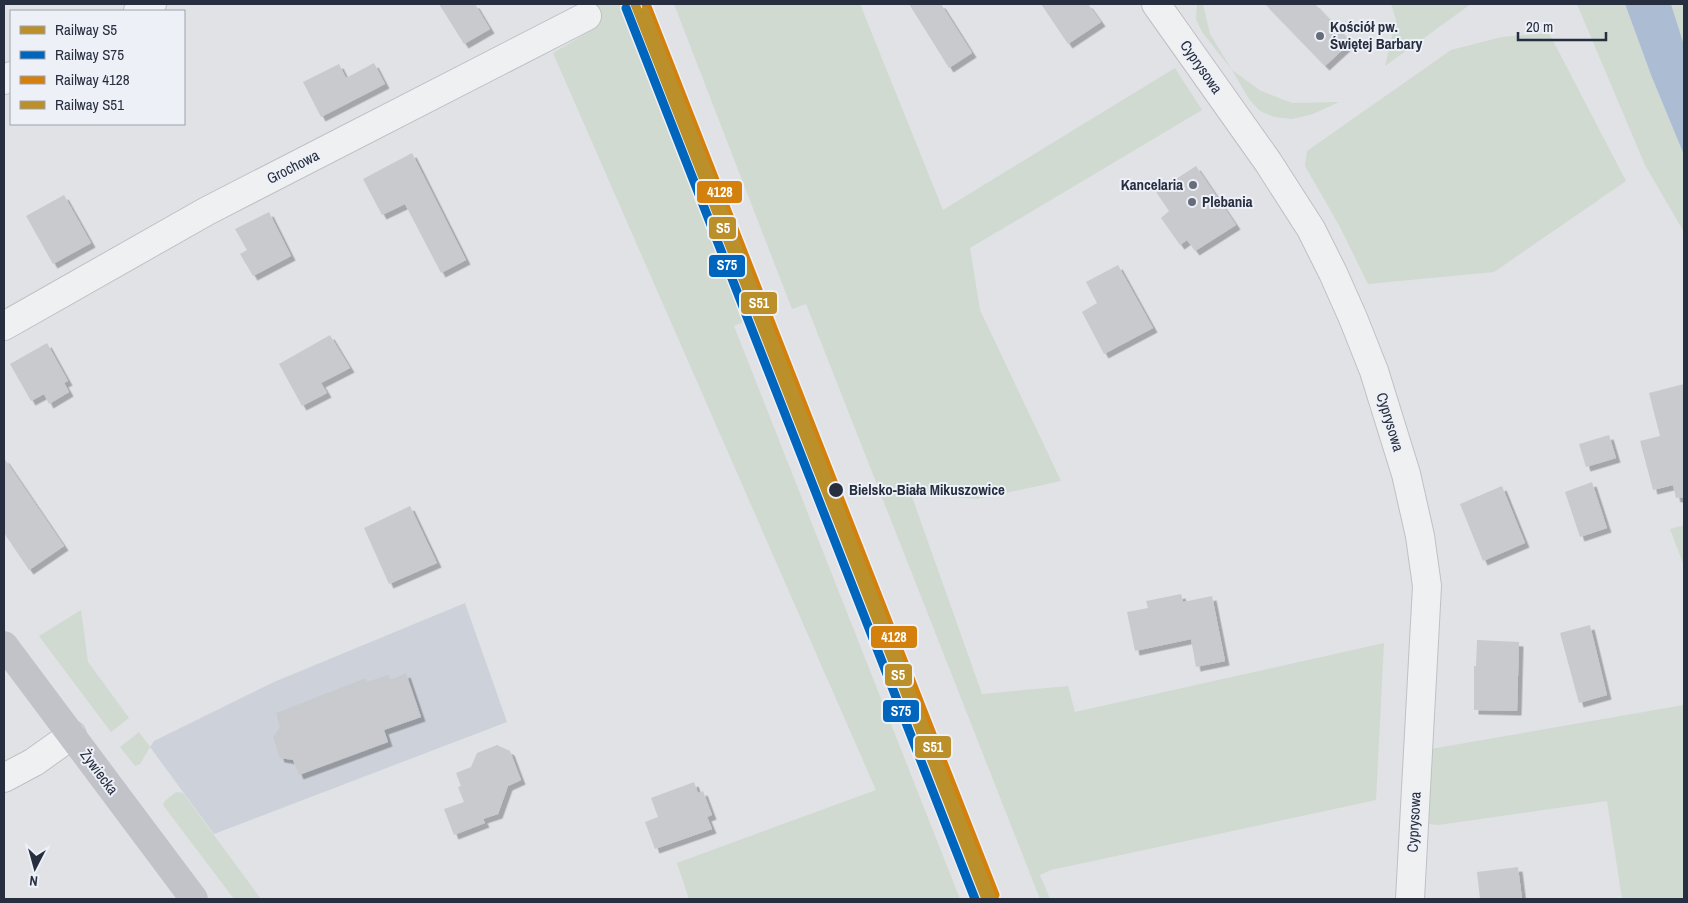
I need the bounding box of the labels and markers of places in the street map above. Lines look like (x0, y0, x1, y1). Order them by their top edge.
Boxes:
place label: Kościół pw. Świętej Barbary (1330, 16, 1422, 54)
marker: Kościół pw. Świętej Barbary (1314, 30, 1326, 42)
place label: Kancelaria (1121, 174, 1183, 195)
marker: Kancelaria (1187, 179, 1199, 191)
place label: Plebania (1202, 191, 1253, 212)
marker: Plebania (1186, 196, 1198, 208)
place label: Bielsko-Biała Mikuszowice (849, 479, 1005, 500)
marker: Bielsko-Biała Mikuszowice (827, 481, 845, 499)

